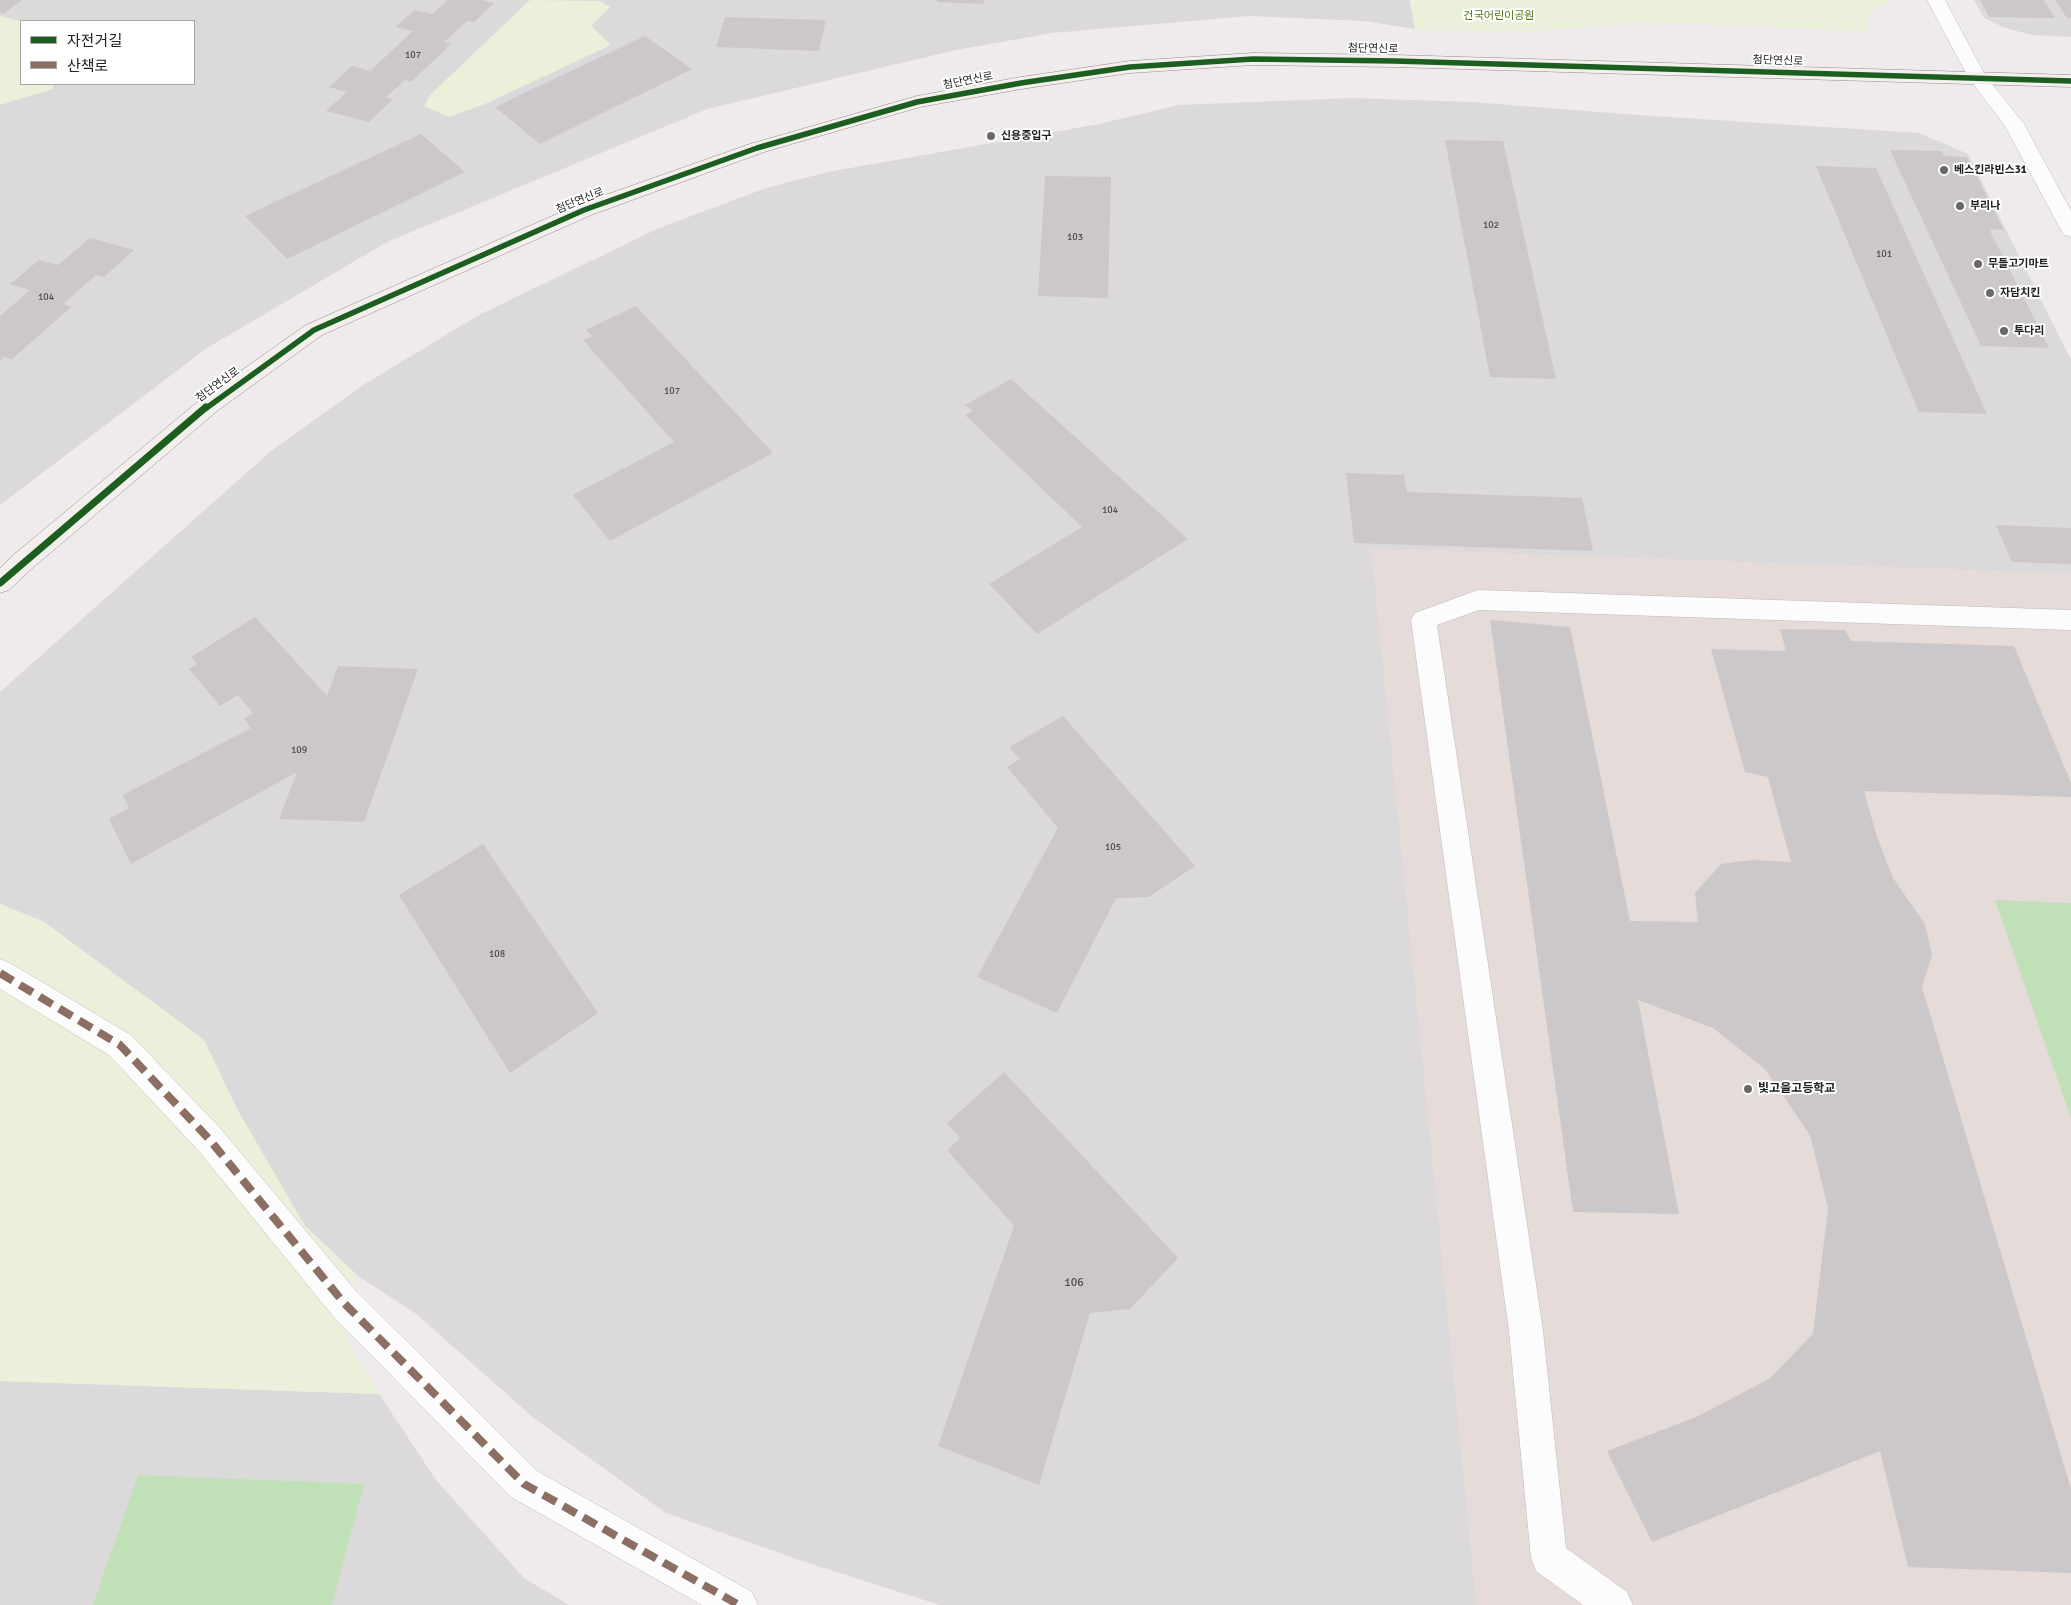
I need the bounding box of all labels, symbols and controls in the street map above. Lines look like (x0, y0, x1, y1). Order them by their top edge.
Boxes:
park label: 건국어린이공원 (1464, 9, 1534, 23)
legend (20, 20, 195, 85)
text: 자전거길 (67, 32, 122, 50)
street label: 첨단연신로 (1348, 42, 1398, 56)
house number: 107 (405, 49, 421, 61)
street label: 첨단연신로 (1752, 54, 1804, 68)
text: 산책로 (67, 57, 108, 75)
street label: 첨단연신로 (942, 70, 994, 92)
place label: 신용중입구 (1001, 129, 1052, 143)
marker: 신용중입구 (985, 130, 997, 142)
place label: 베스킨라빈스31 (1954, 163, 2027, 177)
marker: 베스킨라빈스31 (1938, 164, 1950, 176)
street label: 첨단연신로 (554, 185, 606, 217)
place label: 부리나 (1970, 199, 2000, 213)
marker: 부리나 (1954, 200, 1966, 212)
house number: 102 (1483, 219, 1499, 231)
house number: 103 (1067, 231, 1083, 243)
house number: 101 (1876, 248, 1892, 260)
place label: 무들고기마트 (1988, 257, 2049, 271)
marker: 무들고기마트 (1972, 258, 1984, 270)
place label: 자담치킨 (2000, 286, 2040, 300)
marker: 자담치킨 (1984, 287, 1996, 299)
house number: 104 (38, 291, 54, 303)
place label: 투다리 (2014, 324, 2044, 338)
marker: 투다리 (1998, 325, 2010, 337)
street label: 첨단연신로 (194, 365, 242, 405)
house number: 107 (664, 385, 680, 397)
house number: 104 (1102, 504, 1118, 516)
house number: 109 (291, 744, 307, 756)
house number: 105 (1105, 841, 1121, 853)
house number: 108 (489, 948, 505, 960)
place label: 빛고을고등학교 (1758, 1082, 1835, 1096)
marker: 빛고을고등학교 (1742, 1083, 1754, 1095)
house number: 106 (1064, 1276, 1084, 1290)

